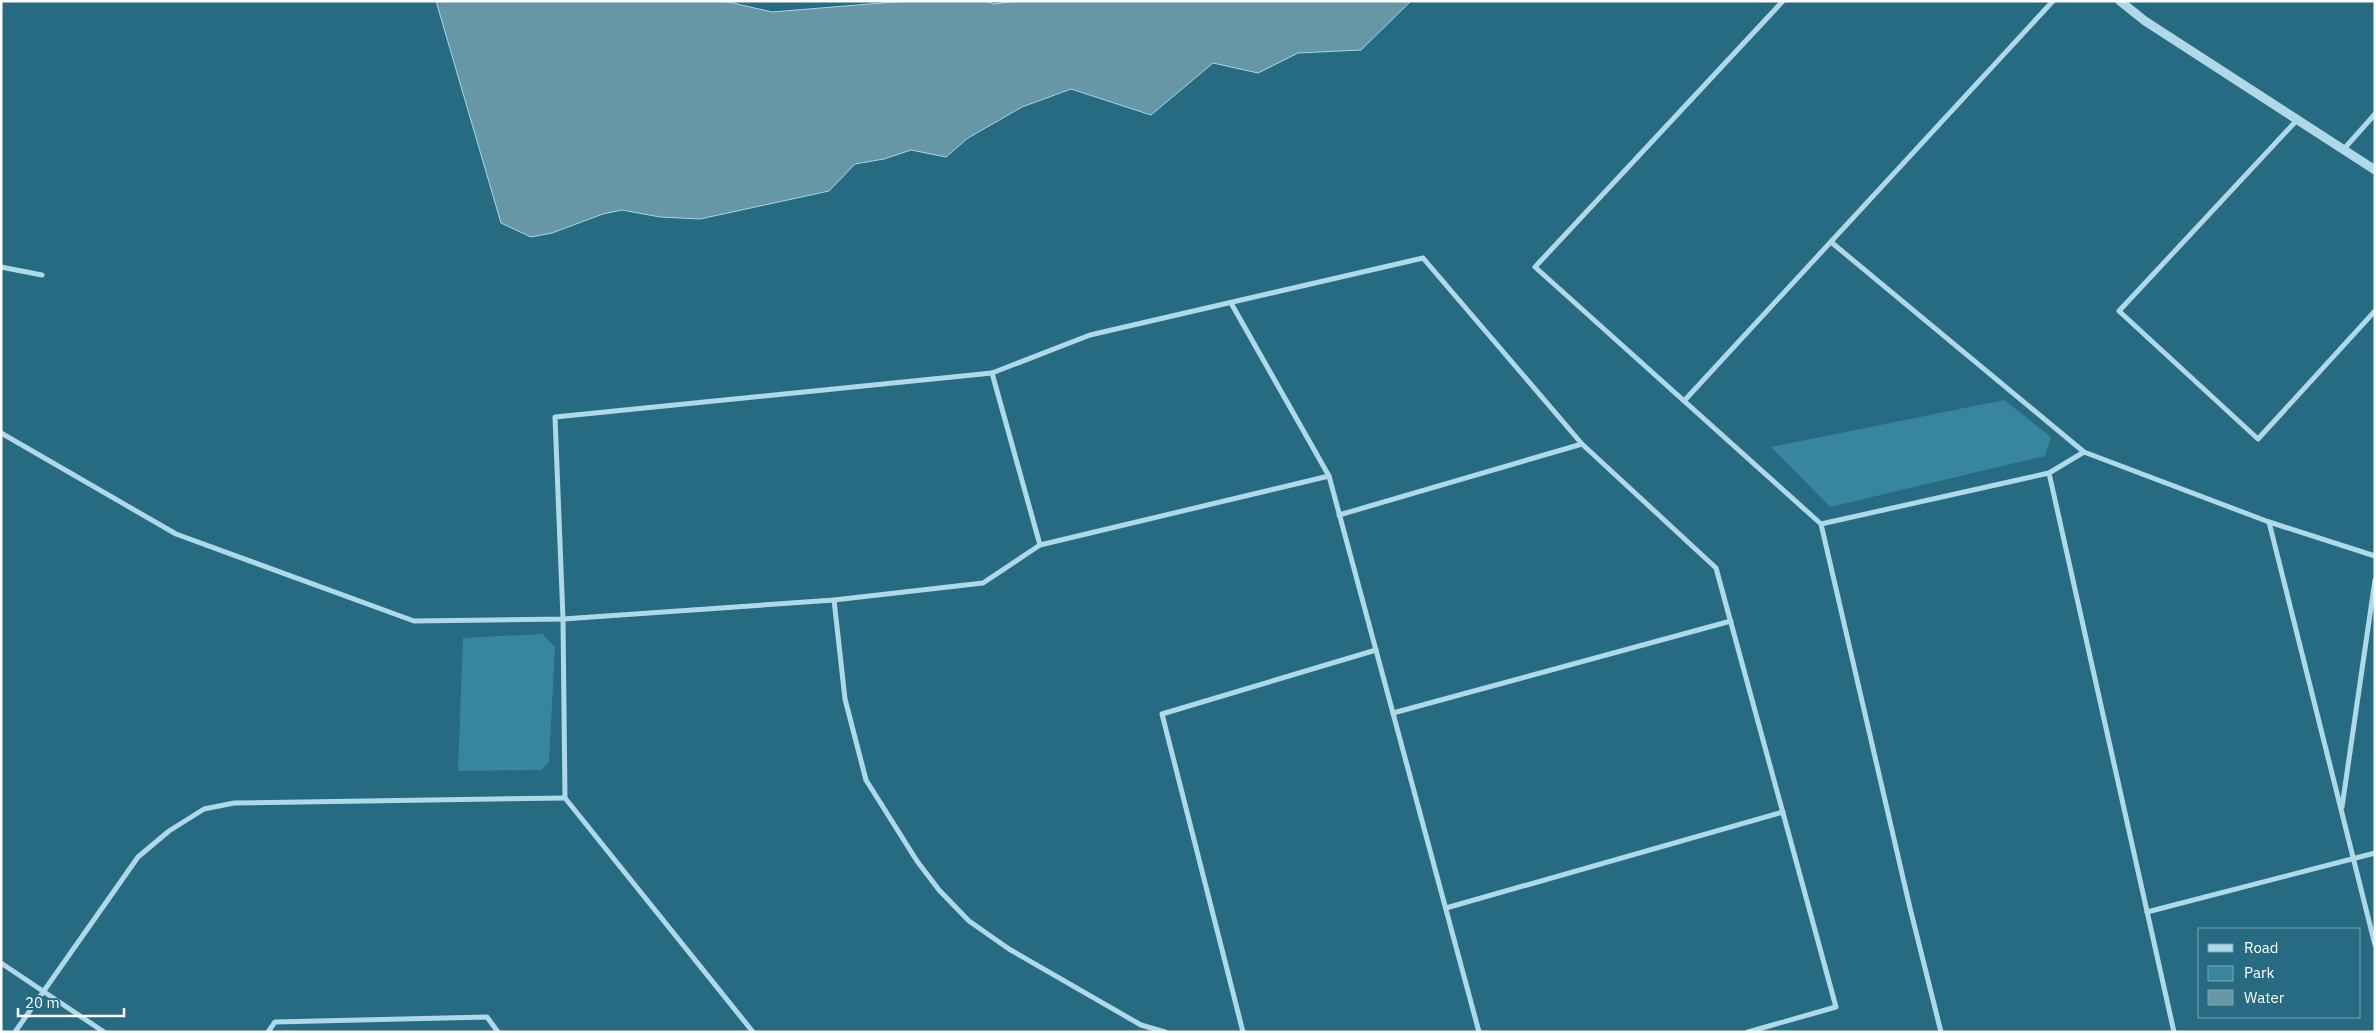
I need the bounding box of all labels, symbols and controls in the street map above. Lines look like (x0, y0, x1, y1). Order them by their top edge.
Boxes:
legend (2198, 928, 2361, 1018)
text: Road (2244, 938, 2279, 957)
text: Park (2244, 963, 2274, 982)
scale bar (18, 986, 124, 1018)
text: Water (2244, 988, 2285, 1007)
text: 20 m (25, 993, 60, 1012)

